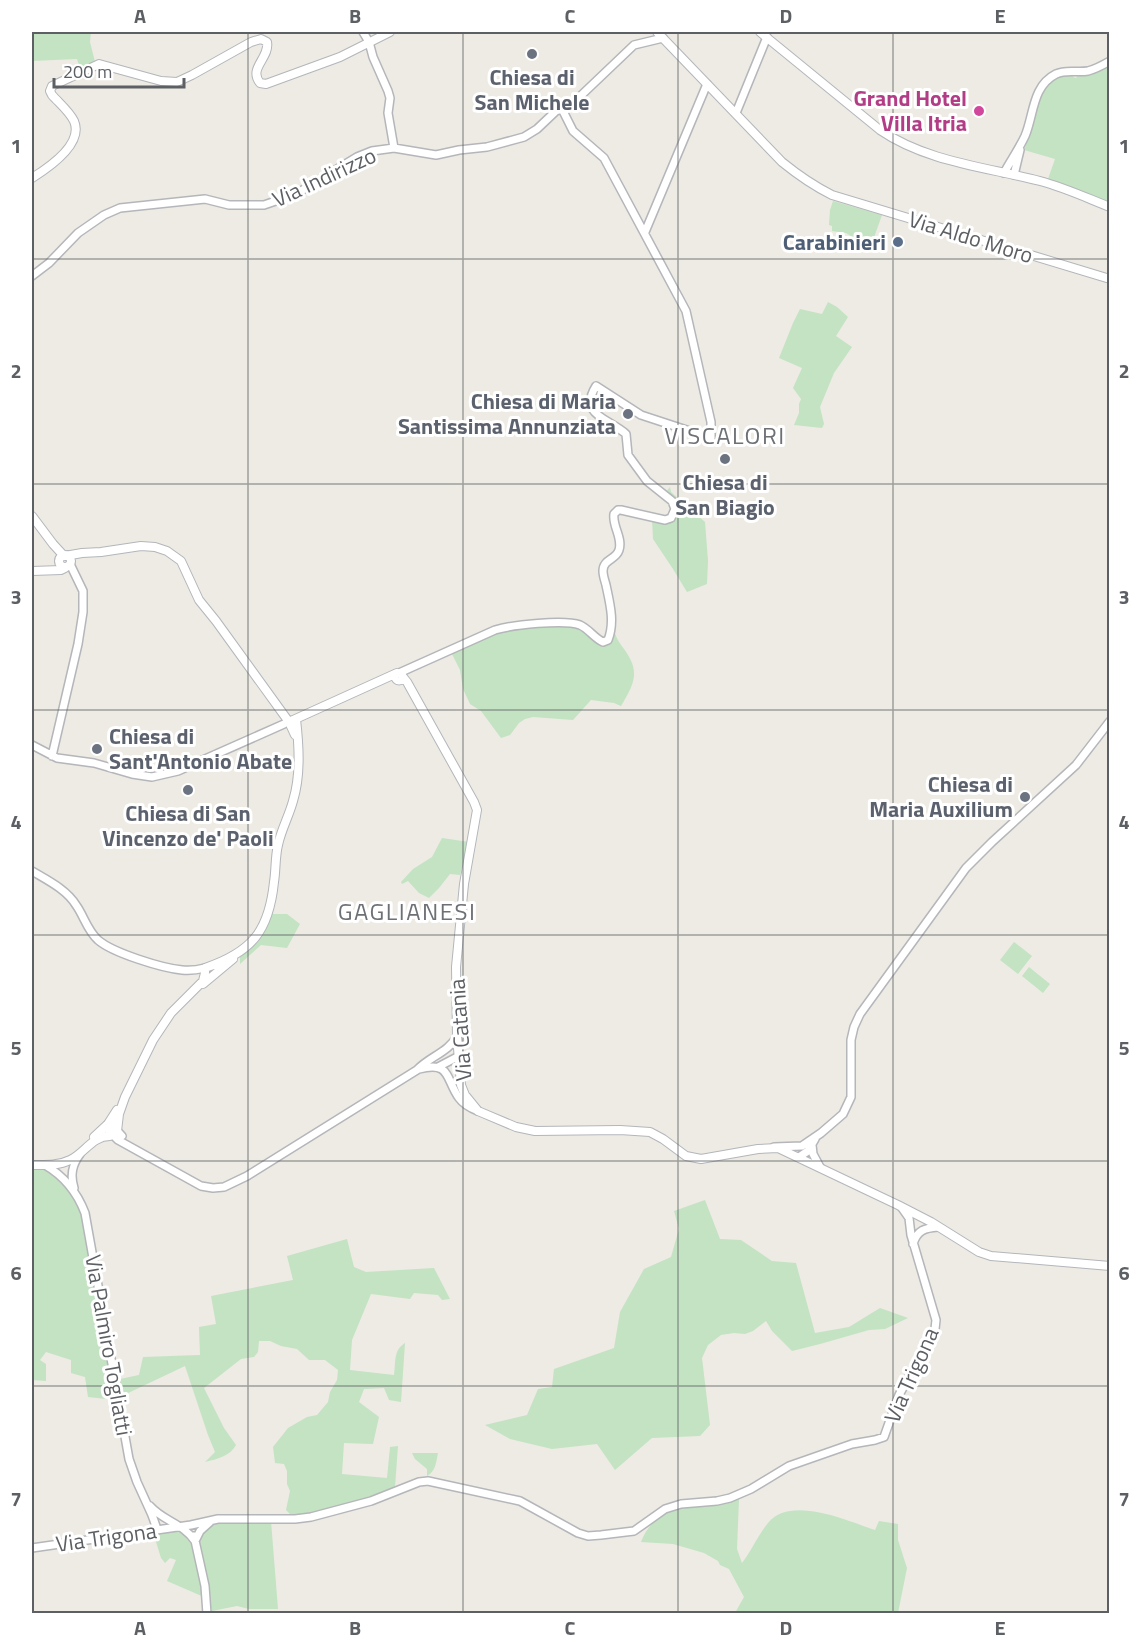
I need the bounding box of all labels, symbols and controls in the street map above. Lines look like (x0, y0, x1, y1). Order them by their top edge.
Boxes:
text: A (134, 0, 146, 31)
text: B (349, 0, 361, 31)
text: C (565, 0, 576, 31)
text: D (780, 0, 792, 31)
text: E (994, 0, 1006, 31)
marker: Chiesa di San Michele (525, 47, 539, 61)
scale bar (54, 51, 184, 89)
text: 200 m (63, 58, 112, 85)
place label: Chiesa di San Michele (474, 60, 590, 119)
place label: Grand Hotel Villa Itria (853, 81, 967, 140)
marker: Grand Hotel Villa Itria (972, 104, 986, 118)
text: 1 (10, 130, 22, 161)
text: 1 (1118, 130, 1130, 161)
street label: Via Indirizzo (266, 138, 382, 216)
street label: Via Aldo Moro (904, 202, 1038, 272)
place label: Carabinieri (783, 225, 886, 259)
marker: Carabinieri (891, 235, 905, 249)
text: 2 (10, 355, 22, 386)
text: 2 (1118, 355, 1130, 386)
place label: Chiesa di Maria Santissima Annunziata (398, 384, 616, 443)
marker: Chiesa di Maria Santissima Annunziata (621, 407, 635, 421)
district label: VISCALORI (664, 417, 786, 453)
marker: Chiesa di San Biagio (718, 452, 732, 466)
place label: Chiesa di San Biagio (675, 465, 775, 524)
text: 3 (10, 581, 22, 612)
text: 3 (1118, 581, 1130, 612)
place label: Chiesa di Sant'Antonio Abate (109, 719, 292, 778)
marker: Chiesa di Sant'Antonio Abate (90, 742, 104, 756)
place label: Chiesa di Maria Auxilium (869, 767, 1013, 826)
marker: Chiesa di San Vincenzo de' Paoli (181, 783, 195, 797)
marker: Chiesa di Maria Auxilium (1018, 790, 1032, 804)
place label: Chiesa di San Vincenzo de' Paoli (102, 796, 274, 855)
text: 4 (10, 806, 22, 837)
text: 4 (1118, 806, 1130, 837)
district label: GAGLIANESI (338, 893, 476, 929)
street label: Via Catania (439, 978, 481, 1082)
text: 5 (10, 1032, 22, 1063)
text: 5 (1118, 1032, 1130, 1063)
street label: Via Palmiro Togliatti (76, 1252, 142, 1438)
text: 6 (10, 1257, 22, 1288)
text: 6 (1118, 1257, 1130, 1288)
street label: Via Trigona (875, 1322, 947, 1428)
text: 7 (10, 1483, 22, 1514)
text: 7 (1118, 1483, 1130, 1514)
street label: Via Trigona (53, 1513, 159, 1561)
text: A (134, 1612, 146, 1643)
text: B (349, 1612, 361, 1643)
text: C (565, 1612, 576, 1643)
text: D (780, 1612, 792, 1643)
text: E (994, 1612, 1006, 1643)

